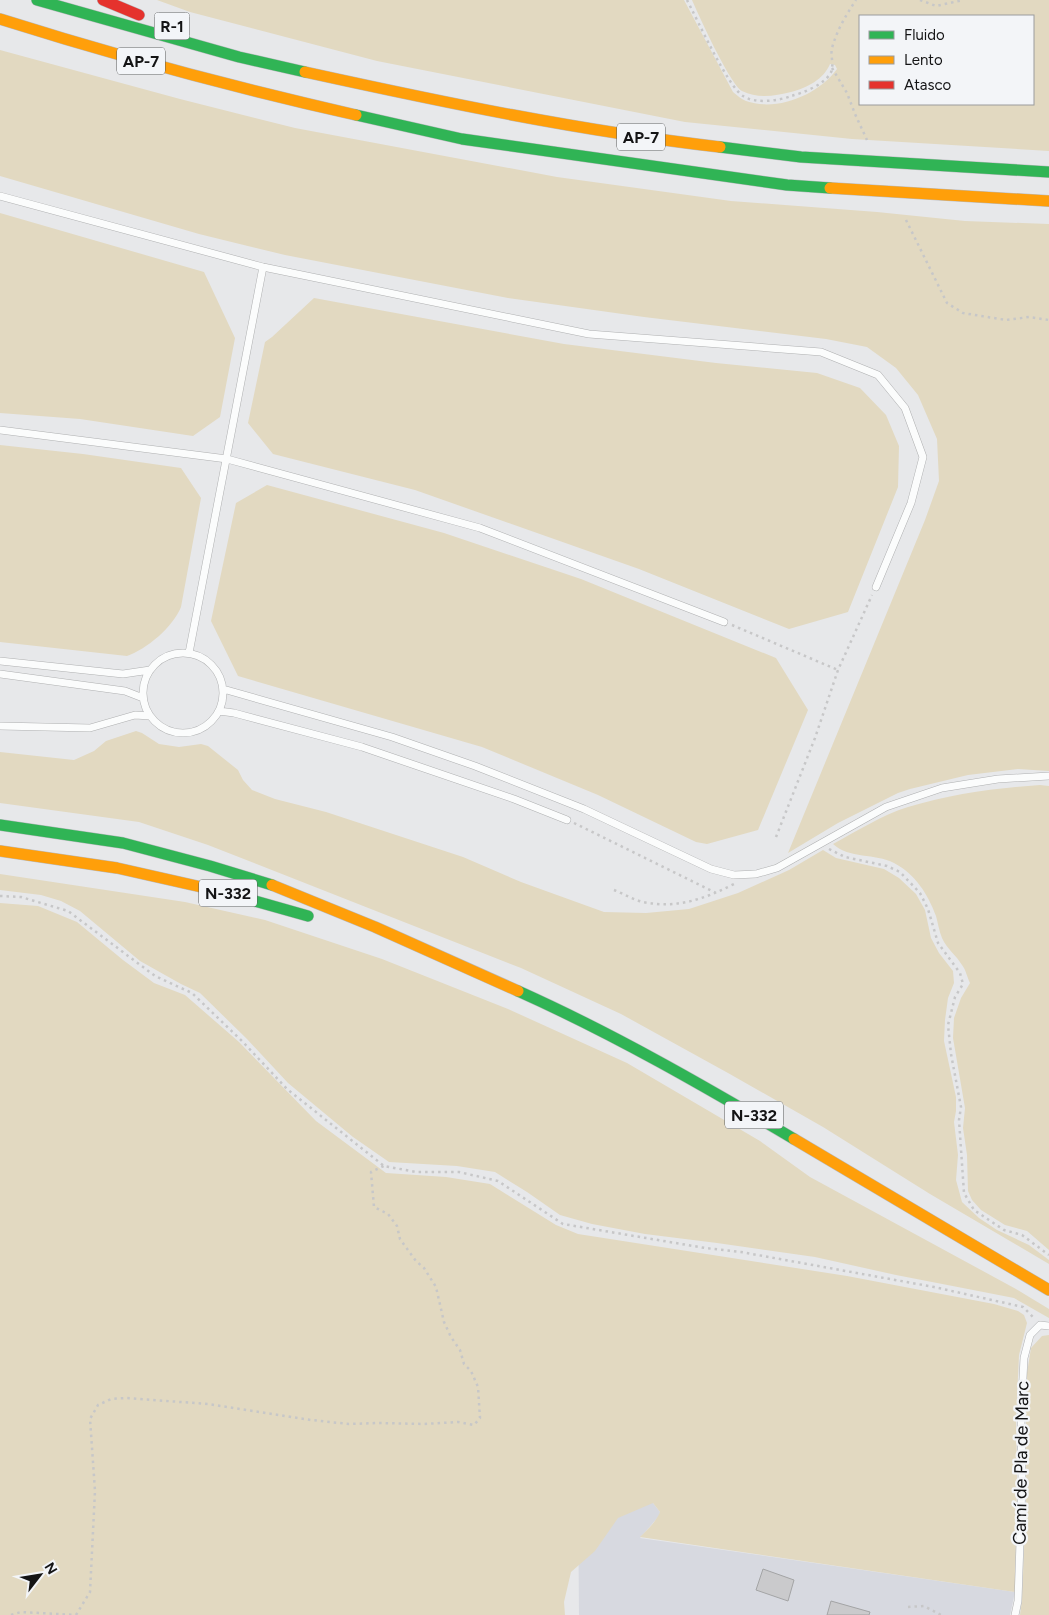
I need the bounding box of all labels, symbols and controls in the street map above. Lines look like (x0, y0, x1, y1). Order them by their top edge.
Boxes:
road number: R-1 (154, 12, 190, 40)
legend (859, 15, 1034, 105)
text: Fluido (904, 26, 945, 44)
road number: AP-7 (117, 48, 165, 74)
text: Lento (904, 51, 943, 69)
text: Atasco (904, 76, 952, 94)
road number: AP-7 (617, 124, 665, 150)
road number: N-332 (199, 880, 257, 906)
road number: N-332 (725, 1102, 783, 1128)
street label: Camí de Pla de Marc (1009, 1381, 1033, 1545)
north arrow (15, 1550, 65, 1600)
text: N (41, 1560, 61, 1578)

